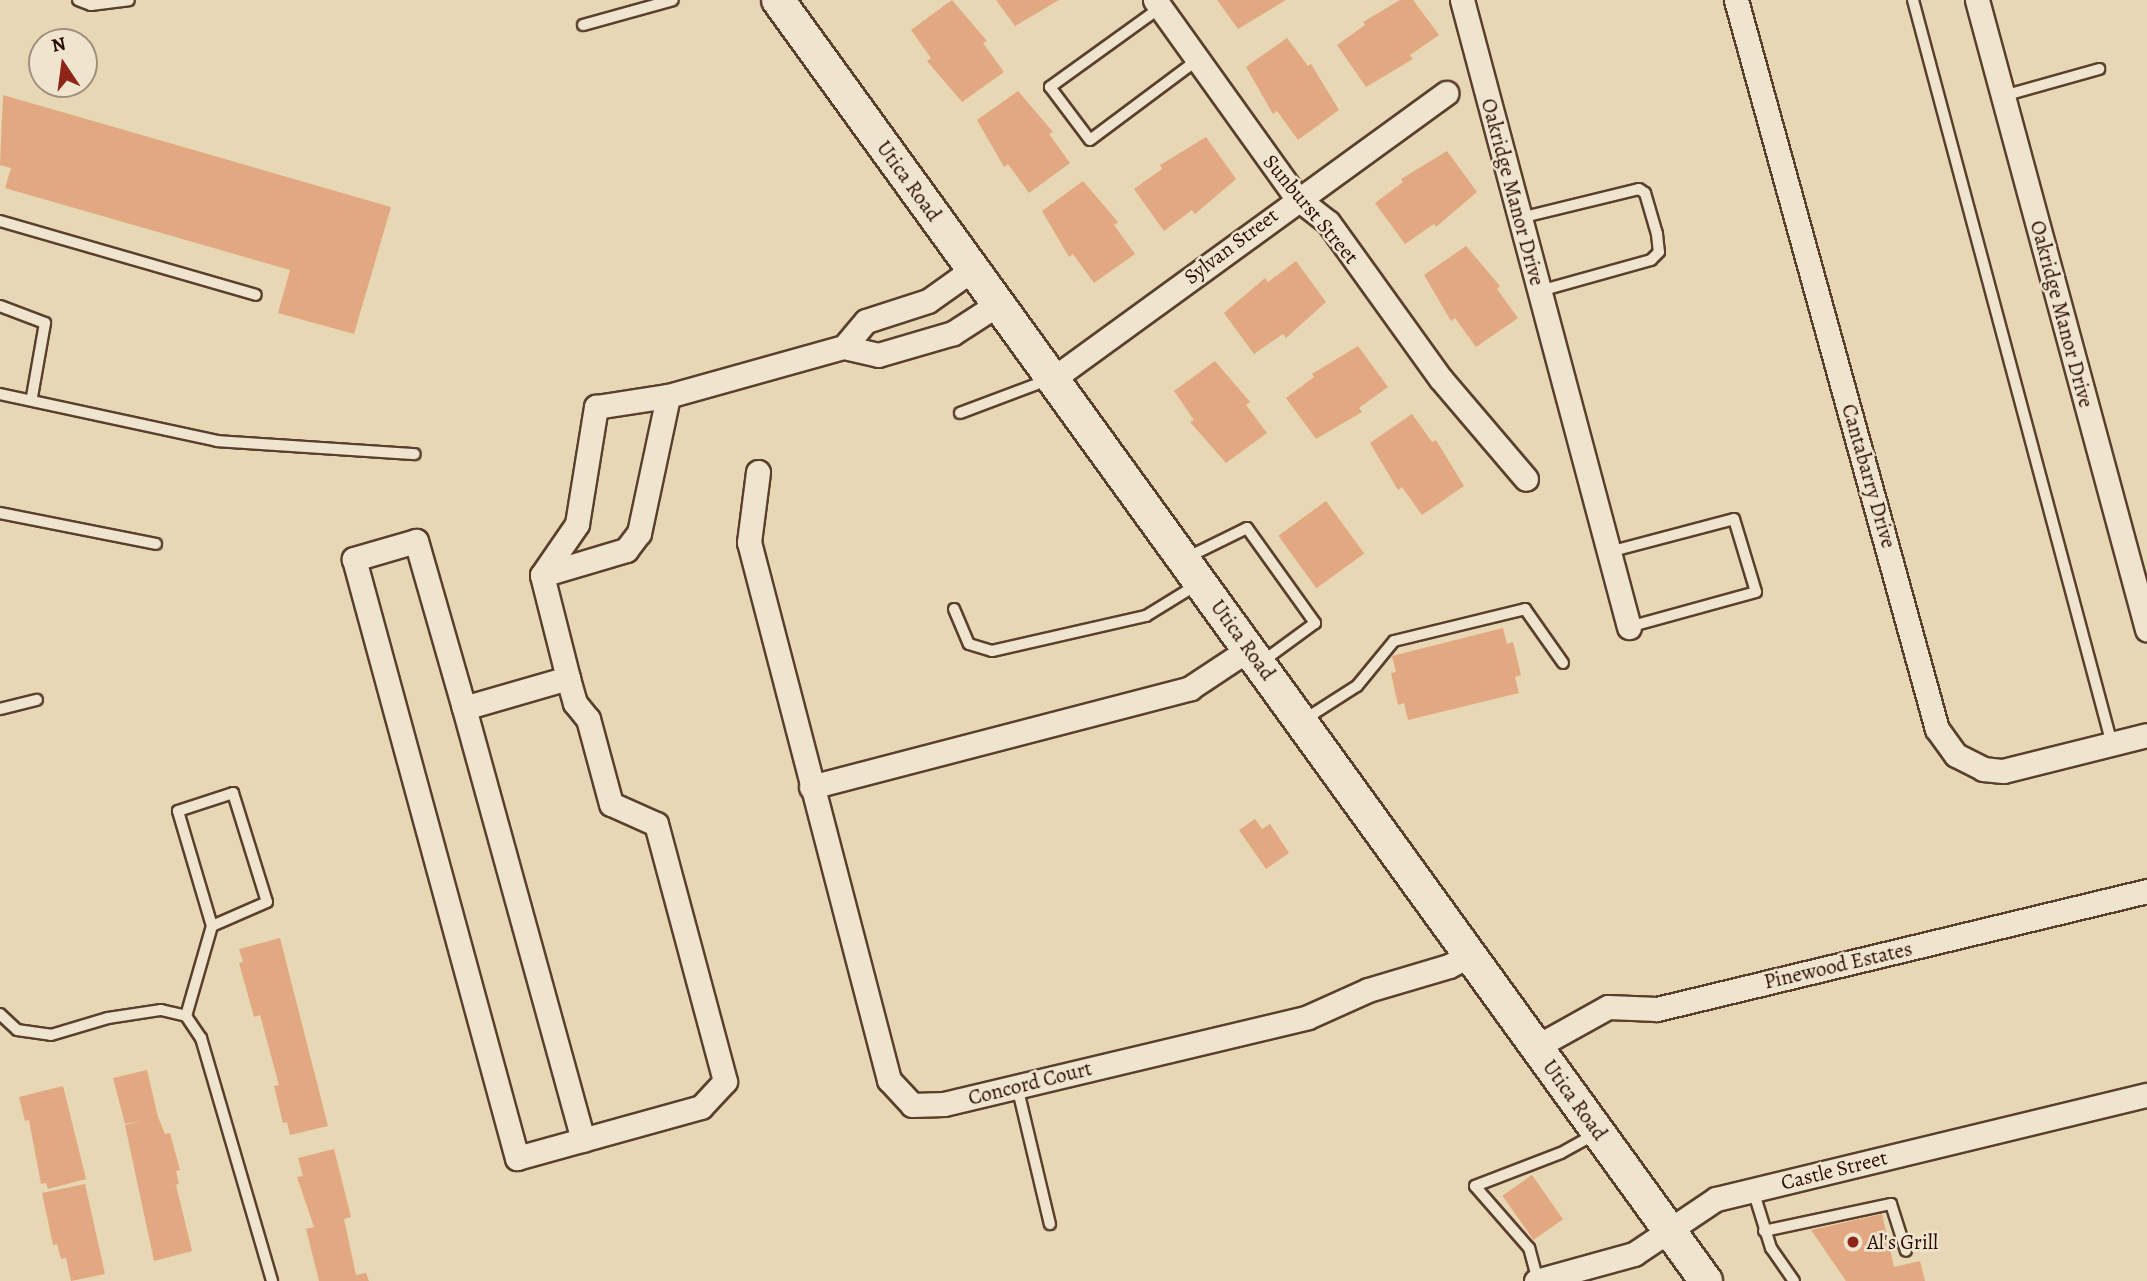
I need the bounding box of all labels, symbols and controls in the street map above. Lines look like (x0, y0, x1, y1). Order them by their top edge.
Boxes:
north arrow (28, 28, 98, 98)
text: N (49, 30, 68, 59)
street label: Oakridge Manor Drive (1476, 96, 1550, 288)
street label: Utica Road (871, 136, 947, 226)
street label: Sunburst Street (1258, 149, 1364, 269)
street label: Sylvan Street (1179, 202, 1283, 290)
street label: Oakridge Manor Drive (2025, 218, 2099, 410)
street label: Cantabarry Drive (1836, 401, 1902, 551)
street label: Utica Road (1205, 595, 1281, 685)
street label: Pinewood Estates (1761, 936, 1915, 994)
street label: Concord Court (966, 1055, 1094, 1111)
street label: Utica Road (1537, 1055, 1613, 1145)
street label: Castle Street (1778, 1145, 1890, 1195)
place label: Al's Grill (1867, 1229, 1938, 1255)
marker: Al's Grill (1845, 1234, 1861, 1250)

